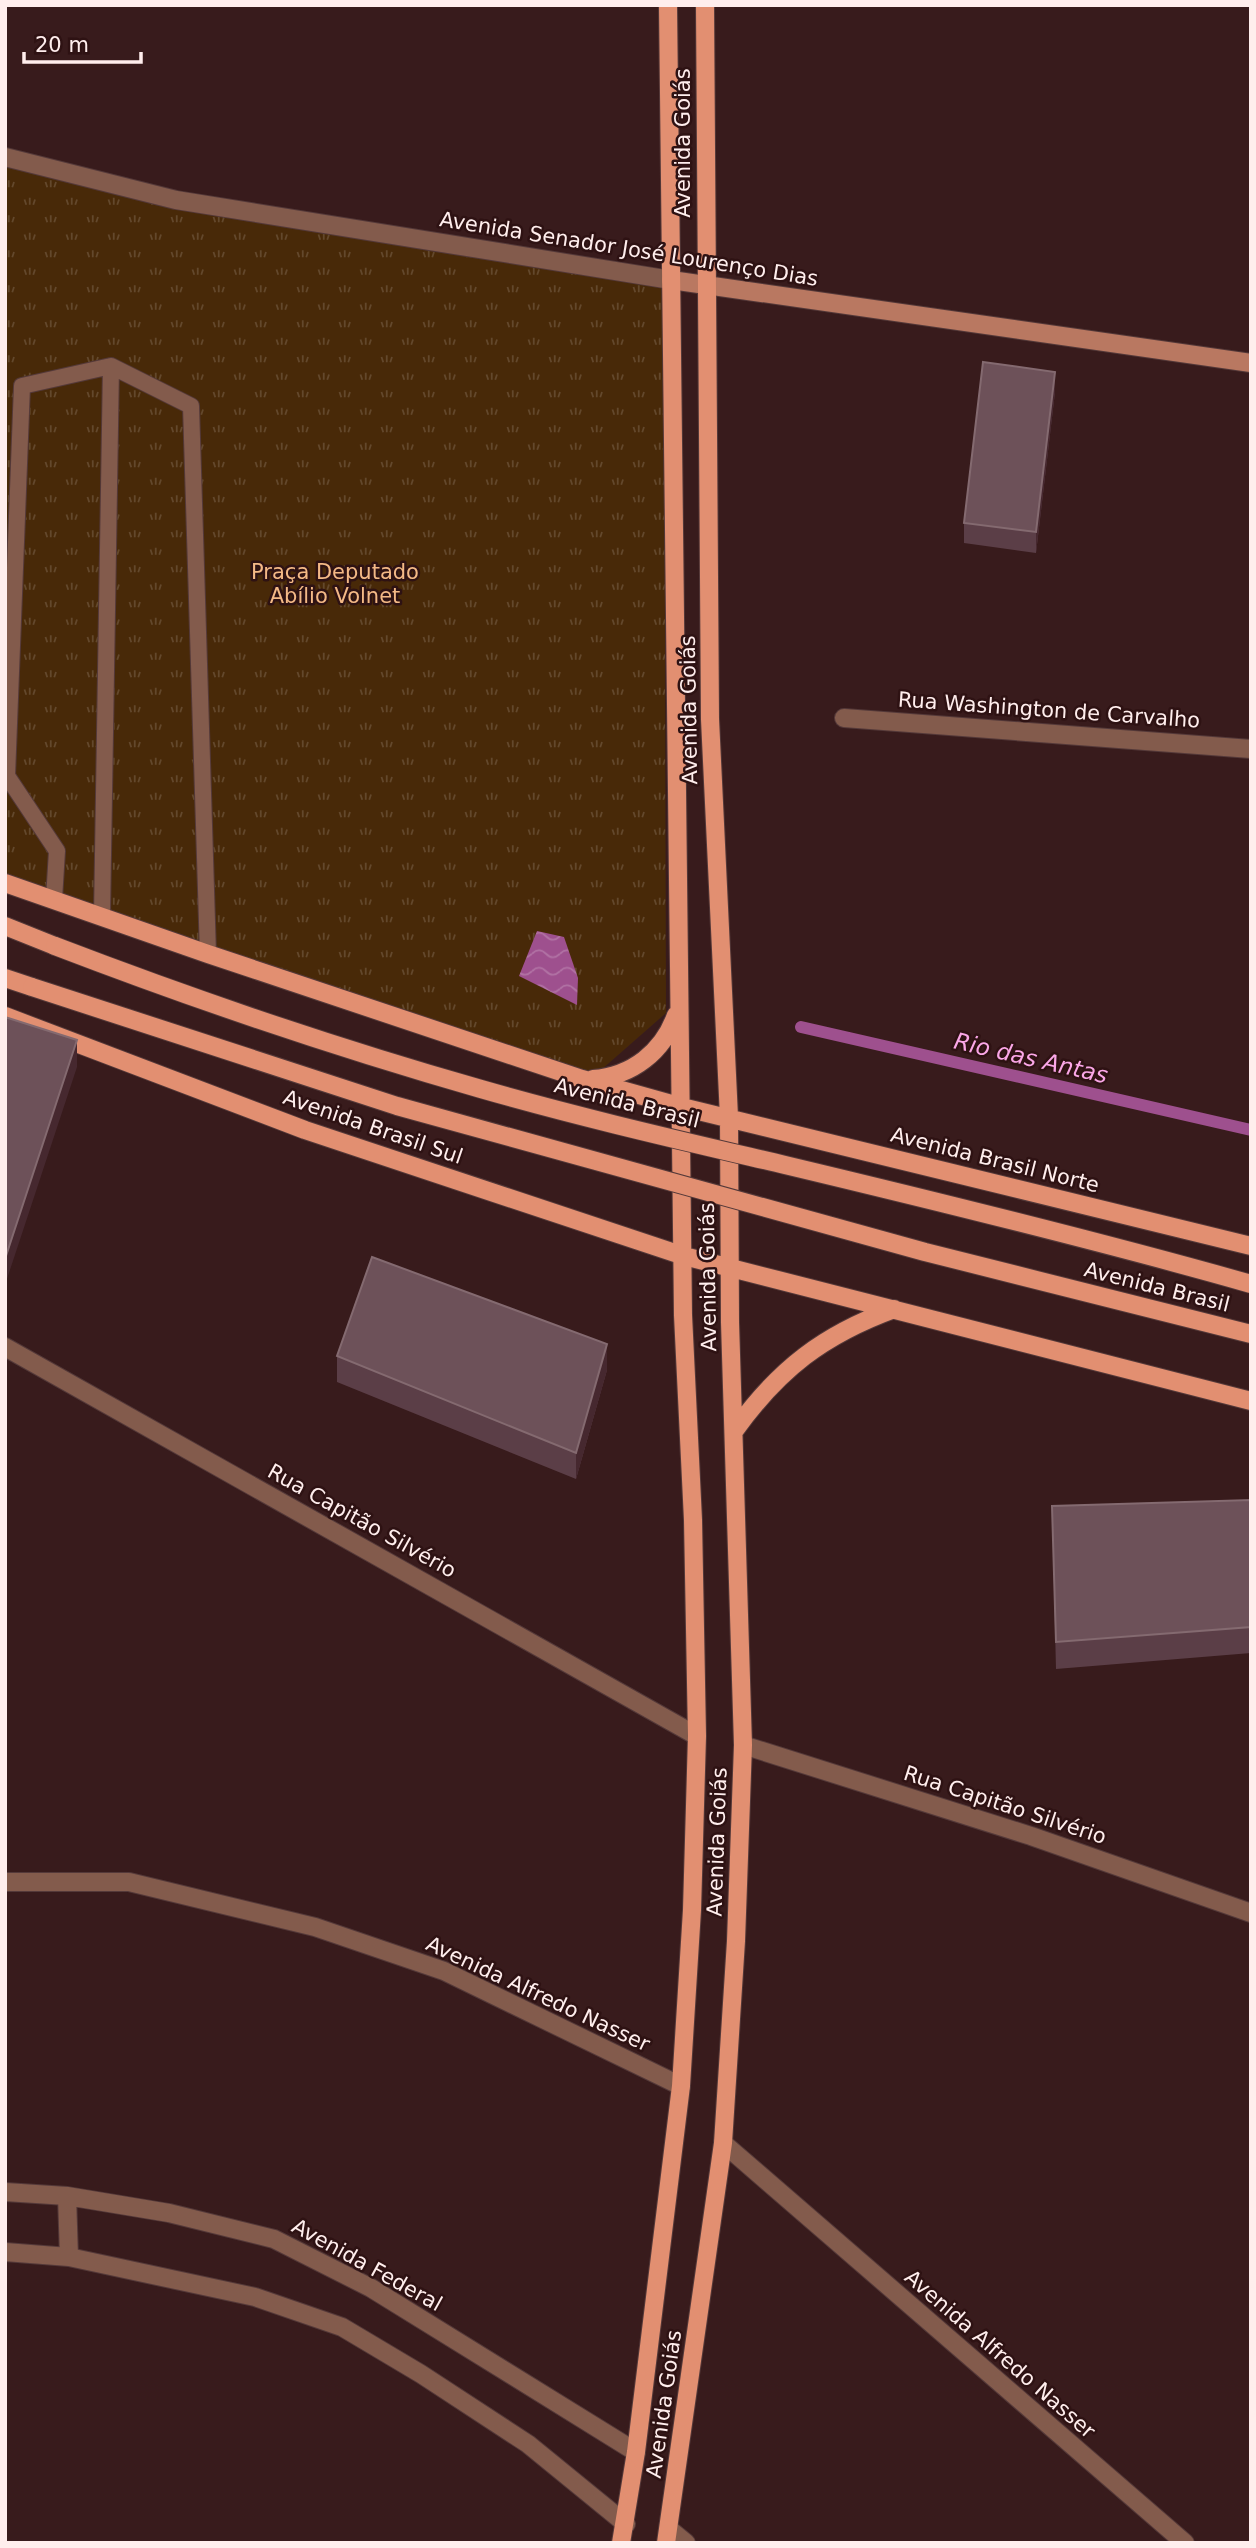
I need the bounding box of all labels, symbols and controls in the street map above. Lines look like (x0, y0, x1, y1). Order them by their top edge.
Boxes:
scale bar (24, 21, 142, 65)
text: 20 m (35, 33, 89, 57)
street label: Avenida Goiás (671, 68, 695, 218)
street label: Avenida Senador José Lourenço Dias (438, 207, 820, 291)
park label: Praça Deputado Abílio Volnet (251, 560, 419, 608)
street label: Avenida Goiás (676, 635, 702, 785)
street label: Rua Washington de Carvalho (897, 687, 1201, 733)
water label: Rio das Antas (952, 1028, 1110, 1088)
street label: Avenida Brasil (552, 1073, 702, 1133)
street label: Avenida Brasil Sul (280, 1085, 466, 1169)
street label: Avenida Brasil Norte (888, 1122, 1102, 1198)
street label: Avenida Goiás (695, 1202, 721, 1352)
street label: Avenida Brasil (1082, 1257, 1232, 1317)
street label: Rua Capitão Silvério (264, 1459, 460, 1583)
street label: Rua Capitão Silvério (901, 1761, 1109, 1849)
street label: Avenida Goiás (702, 1767, 732, 1917)
street label: Avenida Alfredo Nasser (422, 1932, 654, 2057)
street label: Avenida Federal (288, 2214, 446, 2316)
street label: Avenida Alfredo Nasser (900, 2265, 1100, 2443)
street label: Avenida Goiás (642, 2328, 686, 2480)

